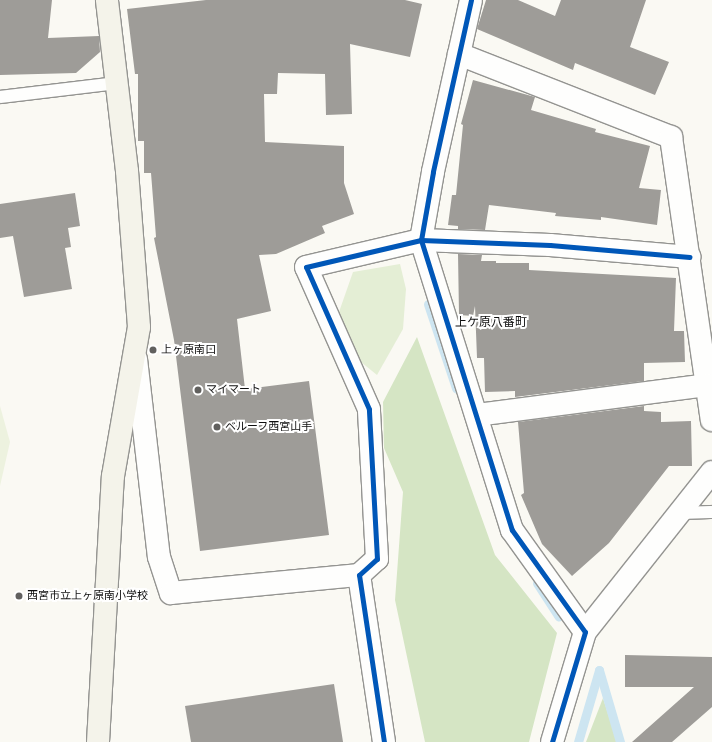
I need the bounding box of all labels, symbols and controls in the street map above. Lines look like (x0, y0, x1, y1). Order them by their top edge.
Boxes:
district label: 上ケ原八番町 (455, 316, 527, 330)
place label: 上ヶ原南口 (161, 343, 216, 357)
marker: 上ヶ原南口 (148, 345, 158, 355)
place label: マイマート (206, 383, 261, 397)
marker: マイマート (193, 385, 203, 395)
place label: ベルーフ西宮山手 (225, 420, 313, 434)
marker: ベルーフ西宮山手 (212, 422, 222, 432)
place label: 西宮市立上ヶ原南小学校 (27, 589, 148, 603)
marker: 西宮市立上ヶ原南小学校 (14, 591, 24, 601)

